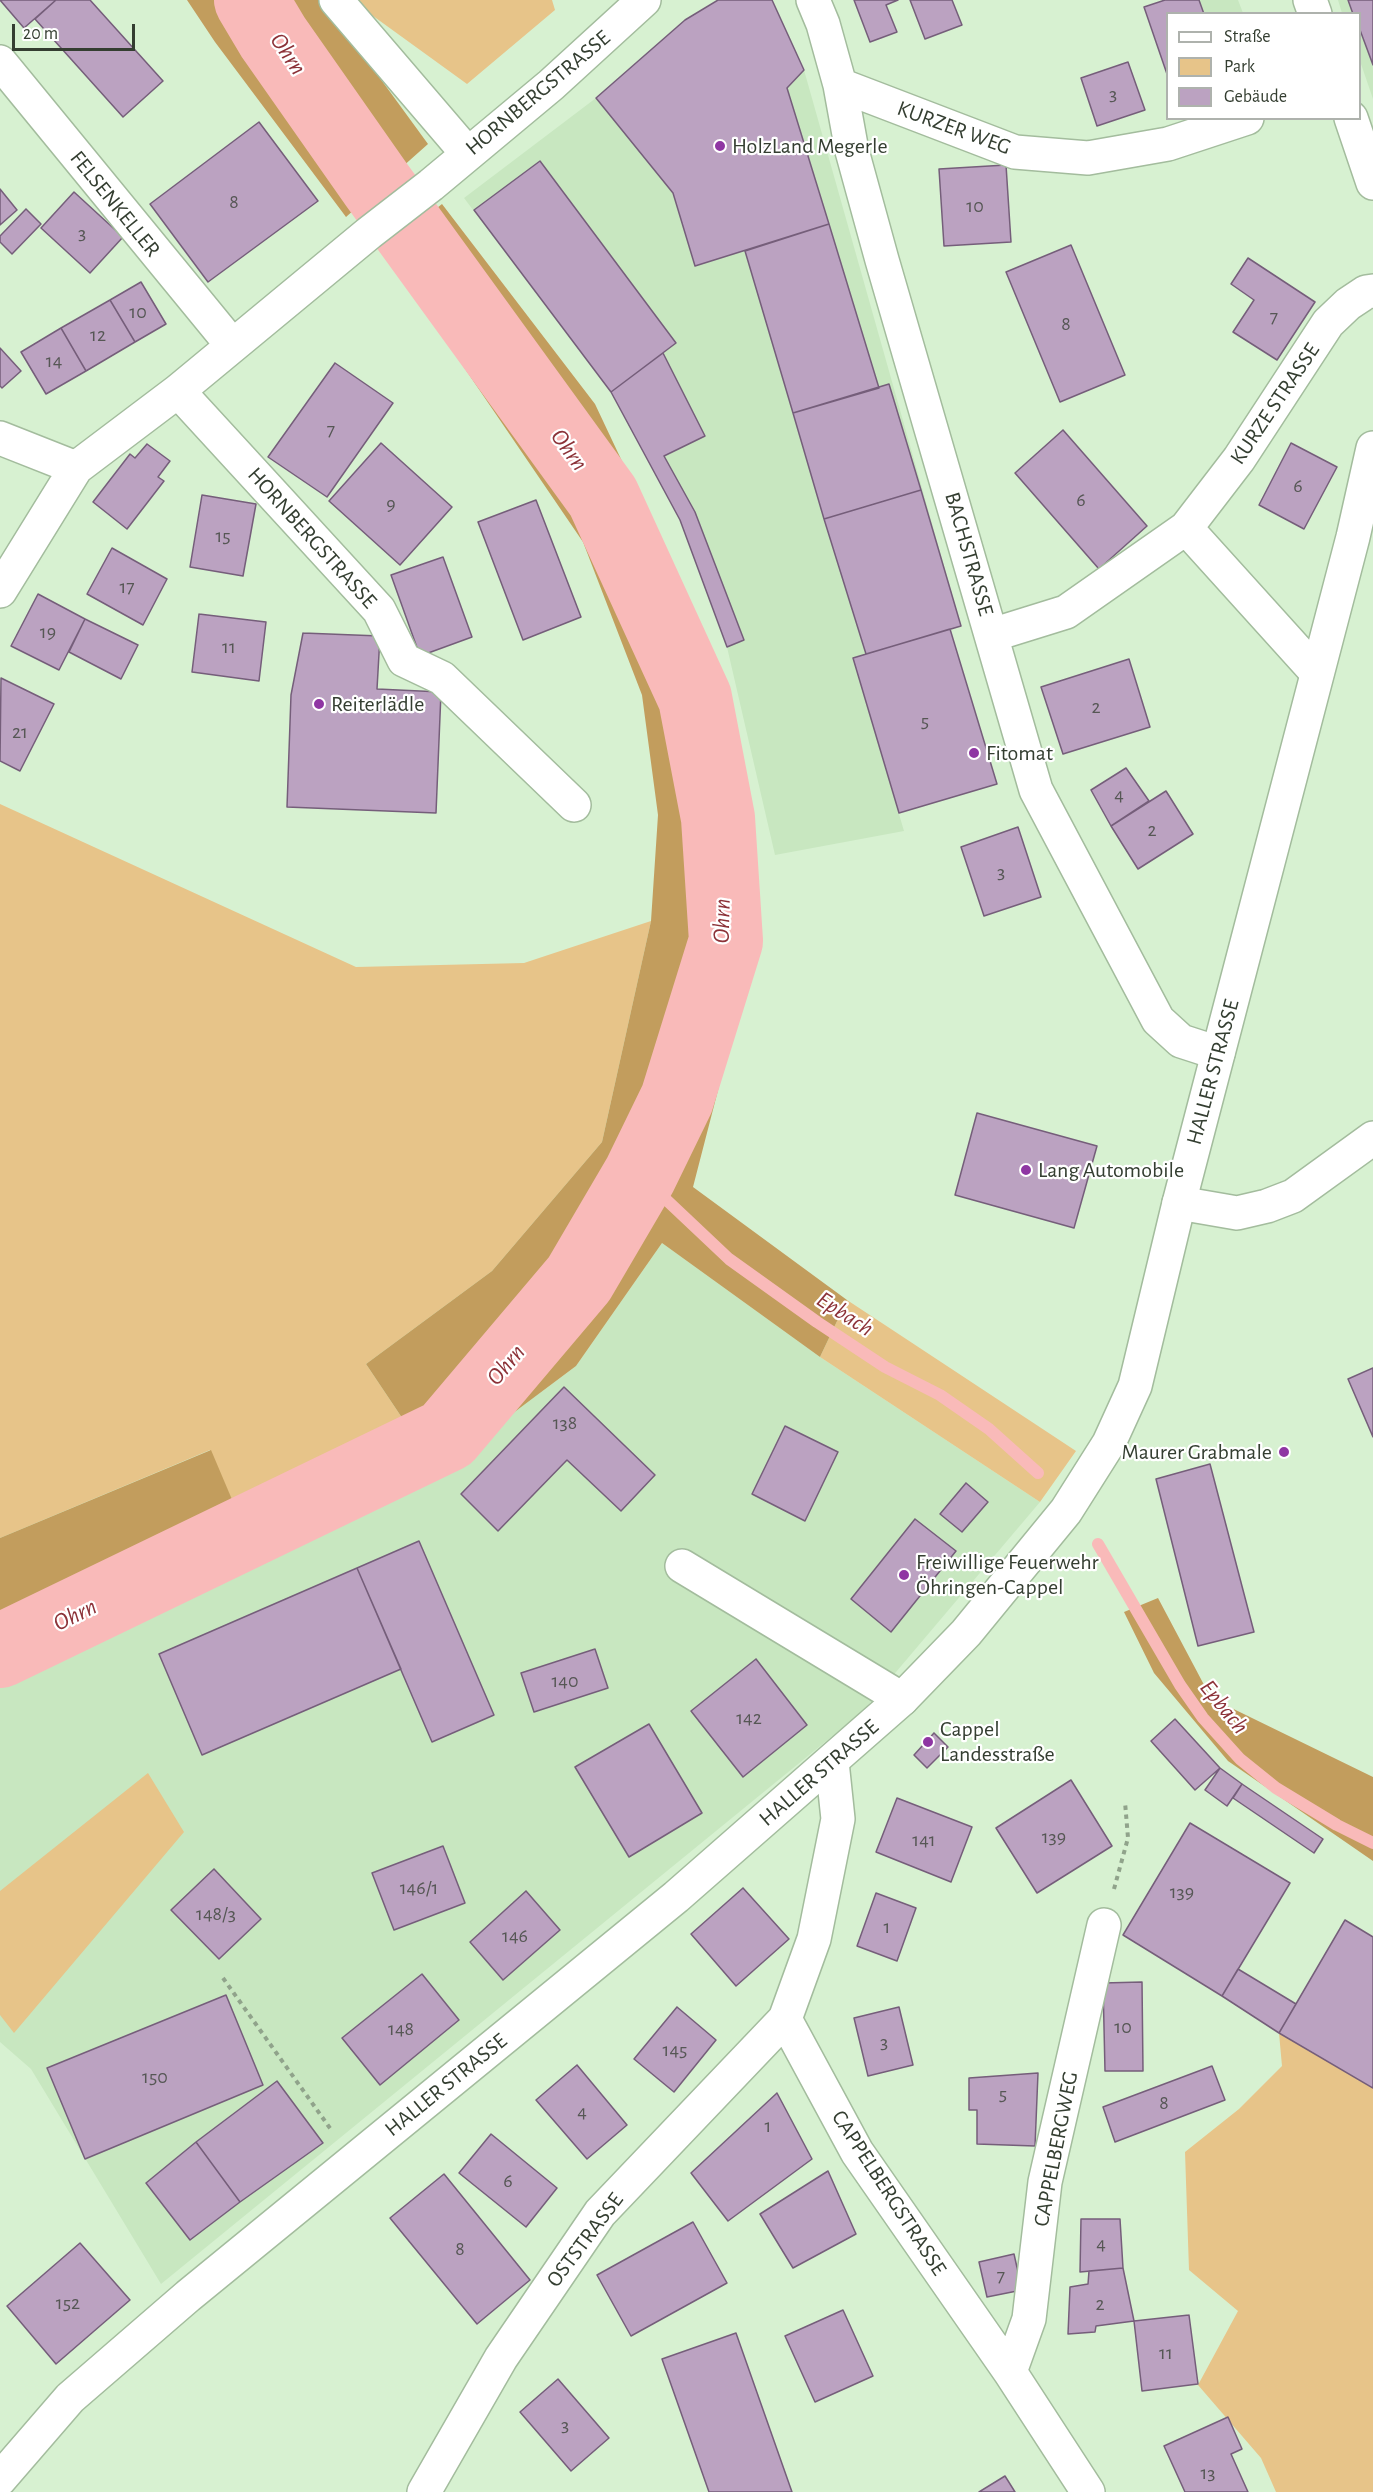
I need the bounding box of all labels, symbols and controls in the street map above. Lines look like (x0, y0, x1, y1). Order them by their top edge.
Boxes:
scale bar (15, 12, 138, 50)
legend (1166, 12, 1361, 120)
text: 20 m (23, 25, 58, 43)
street label: HORNBERGSTRASSE (460, 25, 616, 161)
water label: Ohrn (264, 27, 312, 81)
text: Straße (1224, 28, 1270, 46)
text: Park (1224, 58, 1255, 76)
house number: 3 (1109, 82, 1117, 106)
text: Gebäude (1224, 88, 1287, 106)
street label: KURZER WEG (893, 95, 1015, 161)
place label: HolzLand Megerle (732, 133, 888, 159)
marker: HolzLand Megerle (713, 139, 727, 153)
street label: FELSENKELLER (64, 146, 166, 262)
house number: 8 (229, 190, 239, 214)
house number: 10 (966, 194, 984, 218)
house number: 3 (78, 221, 86, 245)
house number: 10 (129, 300, 147, 324)
house number: 7 (1270, 305, 1278, 329)
house number: 8 (1061, 312, 1071, 336)
house number: 12 (90, 323, 106, 347)
street label: KURZE STRASSE (1225, 338, 1325, 470)
house number: 14 (46, 349, 62, 373)
house number: 7 (327, 418, 335, 442)
water label: Ohrn (544, 423, 594, 477)
street label: HORNBERGSTRASSE (242, 462, 382, 614)
house number: 6 (1293, 474, 1303, 498)
house number: 6 (1076, 488, 1086, 512)
street label: BACHSTRASSE (939, 489, 999, 619)
house number: 9 (386, 492, 396, 516)
house number: 15 (215, 524, 231, 548)
house number: 17 (119, 575, 135, 599)
house number: 19 (40, 620, 56, 644)
house number: 11 (222, 635, 236, 659)
place label: Reiterlädle (331, 691, 424, 717)
house number: 2 (1091, 695, 1101, 719)
marker: Reiterlädle (312, 697, 326, 711)
house number: 5 (921, 709, 929, 733)
house number: 21 (12, 720, 28, 744)
place label: Fitomat (986, 740, 1053, 766)
marker: Fitomat (967, 746, 981, 760)
house number: 4 (1114, 783, 1124, 807)
house number: 2 (1147, 818, 1157, 842)
house number: 3 (997, 860, 1005, 884)
water label: Ohrn (707, 898, 737, 944)
street label: HALLER STRASSE (1181, 996, 1245, 1148)
place label: Lang Automobile (1038, 1157, 1184, 1183)
marker: Lang Automobile (1019, 1163, 1033, 1177)
water label: Epbach (811, 1285, 879, 1343)
water label: Ohrn (481, 1339, 531, 1391)
house number: 138 (553, 1411, 577, 1435)
place label: Maurer Grabmale (1121, 1439, 1272, 1465)
marker: Maurer Grabmale (1277, 1445, 1291, 1459)
place label: Freiwillige Feuerwehr Öhringen-Cappel (916, 1549, 1099, 1600)
marker: Freiwillige Feuerwehr Öhringen-Cappel (897, 1568, 911, 1582)
water label: Ohrn (48, 1592, 102, 1638)
house number: 140 (551, 1669, 579, 1693)
water label: Epbach (1193, 1674, 1255, 1740)
house number: 142 (736, 1706, 762, 1730)
street label: HALLER STRASSE (754, 1714, 884, 1832)
place label: Cappel Landesstraße (940, 1716, 1055, 1768)
marker: Cappel Landesstraße (921, 1735, 935, 1749)
house number: 139 (1042, 1825, 1066, 1849)
house number: 141 (912, 1828, 936, 1852)
house number: 146/1 (400, 1876, 438, 1900)
house number: 139 (1170, 1880, 1194, 1904)
house number: 148/3 (196, 1902, 236, 1926)
house number: 1 (884, 1915, 890, 1939)
house number: 146 (502, 1924, 528, 1948)
house number: 10 (1114, 2015, 1132, 2039)
house number: 148 (388, 2017, 414, 2041)
street label: HALLER STRASSE (380, 2028, 512, 2142)
house number: 3 (880, 2030, 888, 2054)
house number: 145 (663, 2038, 687, 2062)
house number: 150 (142, 2065, 168, 2089)
street label: CAPPELBERGWEG (1028, 2069, 1084, 2229)
house number: 5 (999, 2082, 1007, 2106)
house number: 8 (1159, 2091, 1169, 2115)
house number: 4 (577, 2100, 587, 2124)
street label: CAPPELBERGSTRASSE (826, 2106, 952, 2280)
house number: 1 (765, 2114, 771, 2138)
house number: 6 (503, 2169, 513, 2193)
street label: OSTSTRASSE (541, 2188, 629, 2292)
house number: 4 (1096, 2232, 1106, 2256)
house number: 8 (455, 2237, 465, 2261)
house number: 7 (997, 2264, 1005, 2288)
house number: 152 (56, 2291, 80, 2315)
house number: 2 (1095, 2292, 1105, 2316)
house number: 11 (1159, 2341, 1173, 2365)
house number: 3 (561, 2413, 569, 2437)
house number: 13 (1200, 2461, 1216, 2485)

